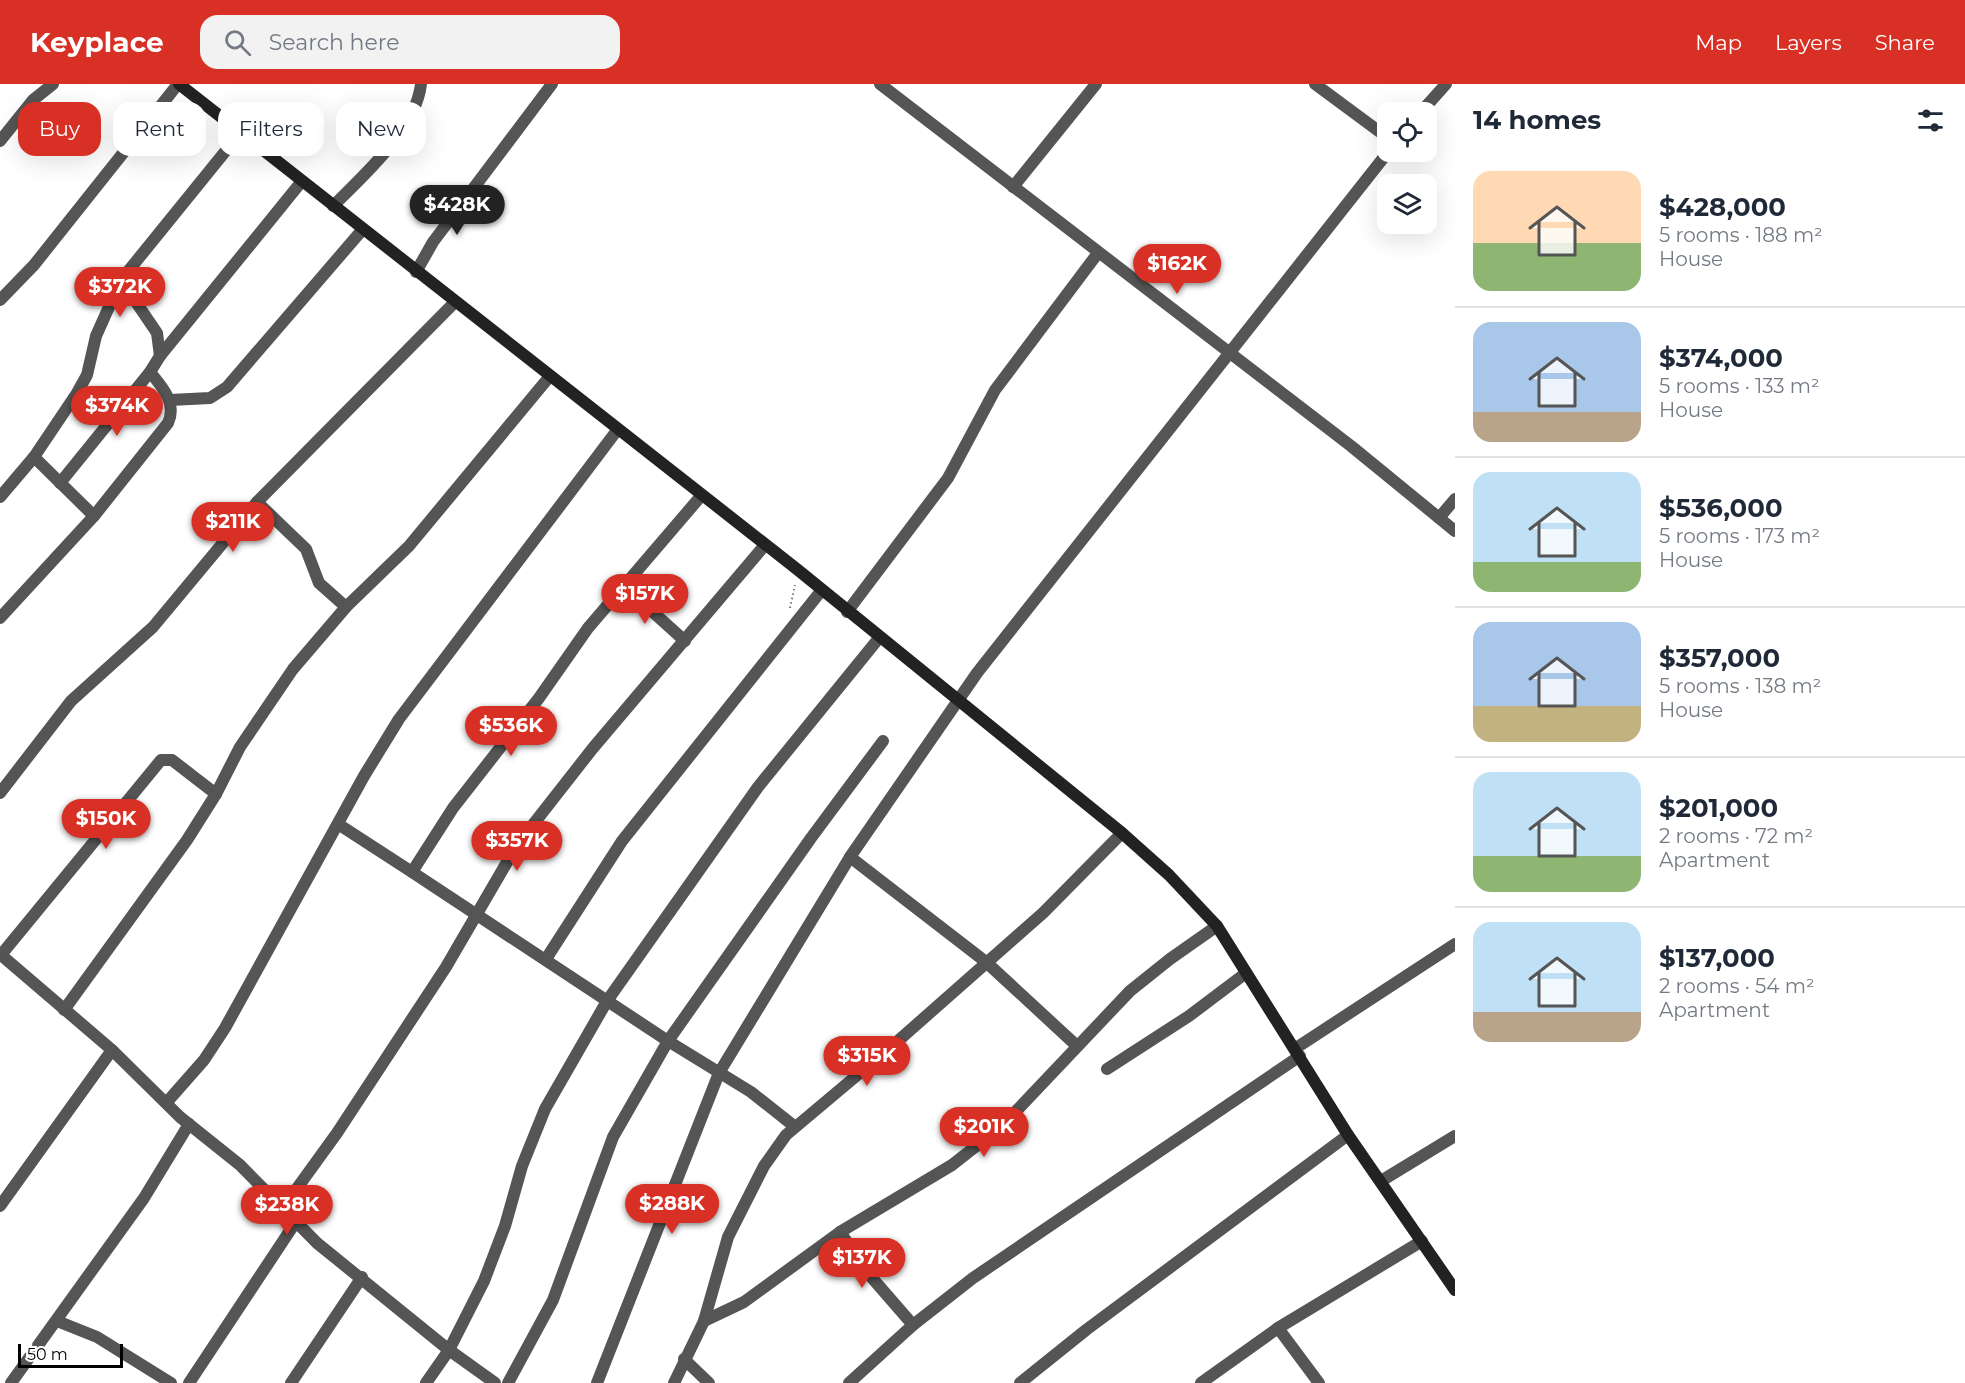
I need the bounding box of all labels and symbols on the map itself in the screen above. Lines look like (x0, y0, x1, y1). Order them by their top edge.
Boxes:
pin: $428K (415, 185, 499, 236)
pin: $162K (1135, 244, 1219, 295)
pin: $372K (78, 267, 162, 318)
pin: $374K (75, 386, 159, 437)
pin: $211K (191, 502, 275, 553)
pin: $157K (603, 574, 687, 625)
pin: $536K (469, 706, 553, 757)
pin: $150K (64, 799, 148, 850)
pin: $357K (475, 821, 559, 872)
pin: $315K (825, 1036, 909, 1087)
pin: $201K (942, 1107, 1026, 1158)
pin: $288K (630, 1184, 714, 1235)
pin: $238K (245, 1185, 329, 1236)
pin: $137K (820, 1238, 904, 1289)
scale bar (18, 1341, 123, 1368)

